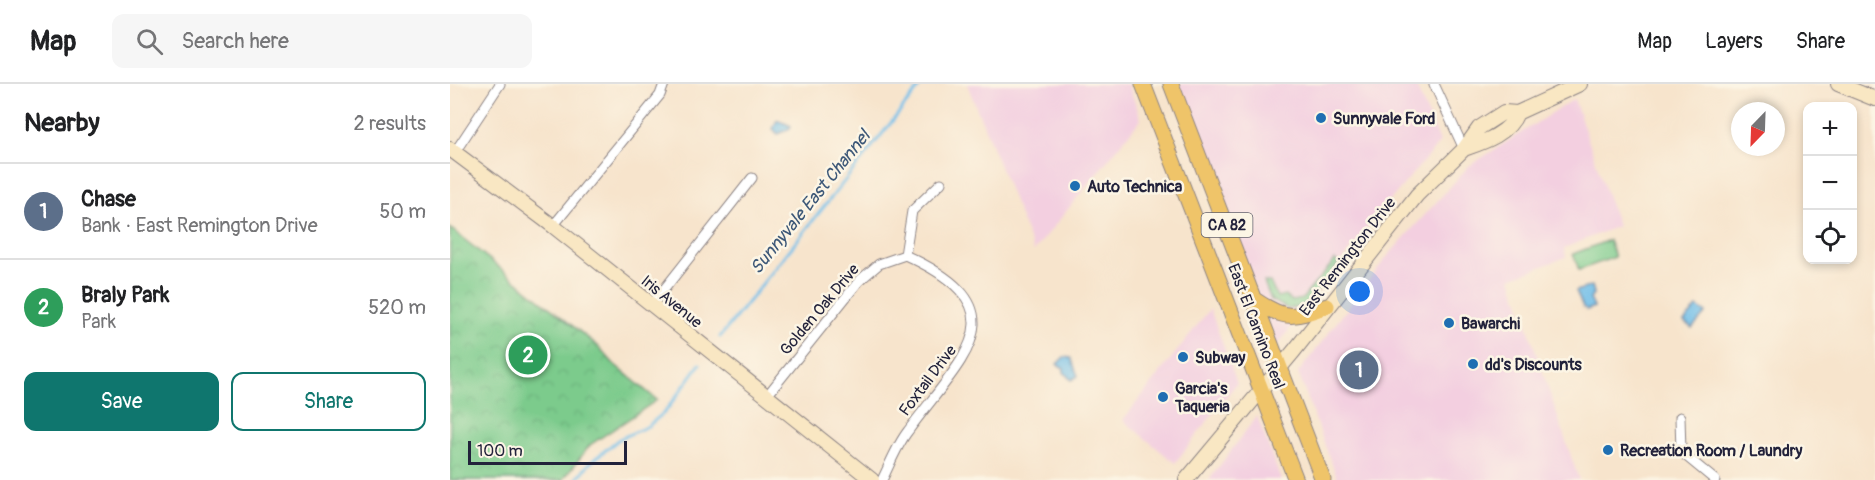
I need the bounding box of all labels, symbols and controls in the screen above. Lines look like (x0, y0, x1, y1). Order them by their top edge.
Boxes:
search box (112, 14, 532, 68)
text: Map (30, 24, 76, 59)
icon: search (133, 25, 166, 58)
text: Search here (181, 27, 289, 55)
text: Map (1637, 28, 1672, 55)
text: Layers (1705, 28, 1763, 55)
text: Share (1796, 28, 1845, 55)
north arrow (1731, 102, 1785, 156)
map controls (1803, 102, 1857, 264)
button: + (1803, 102, 1857, 156)
text: Nearby (24, 107, 100, 139)
place label: Sunnyvale Ford (1333, 109, 1436, 129)
text: 2 results (354, 111, 426, 136)
marker: Sunnyvale Ford (1314, 111, 1328, 125)
water label: Sunnyvale East Channel (745, 124, 877, 279)
button: − (1803, 156, 1857, 210)
place label: Auto Technica (1087, 177, 1183, 197)
marker: Auto Technica (1068, 179, 1082, 193)
text: Chase (81, 185, 136, 213)
street label: East Remington Drive (1295, 193, 1400, 320)
text: 1 (40, 199, 47, 224)
text: 50 m (379, 199, 426, 224)
button: locate (1803, 210, 1857, 264)
text: Bank · East Remington Drive (81, 213, 318, 238)
road number: CA 82 (1202, 213, 1252, 237)
street label: Golden Oak Drive (776, 260, 864, 359)
street label: East El Camino Real (1223, 261, 1289, 392)
street label: Iris Avenue (637, 271, 706, 333)
your location (1345, 277, 1374, 306)
text: Braly Park (81, 281, 169, 309)
text: 2 (38, 295, 49, 320)
text: 520 m (368, 295, 426, 320)
text: Park (81, 309, 116, 334)
place label: Bawarchi (1461, 314, 1520, 334)
marker: Bawarchi (1442, 316, 1456, 330)
pin: 2 (508, 332, 548, 378)
street label: Foxtail Drive (895, 341, 961, 420)
place label: Subway (1195, 348, 1245, 368)
pin: 1 (1340, 348, 1378, 392)
marker: Subway (1176, 350, 1190, 364)
place label: dd's Discounts (1485, 355, 1583, 375)
marker: dd's Discounts (1466, 357, 1480, 371)
button: Save (24, 372, 219, 431)
button: Share (231, 372, 426, 431)
place label: Garcia's Taqueria (1174, 379, 1230, 417)
marker: Garcia's Taqueria (1156, 390, 1170, 404)
scale bar (468, 438, 627, 466)
text: 100 m (477, 441, 523, 461)
place label: Recreation Room / Laundry (1620, 441, 1802, 461)
marker: Recreation Room / Laundry (1601, 443, 1615, 457)

